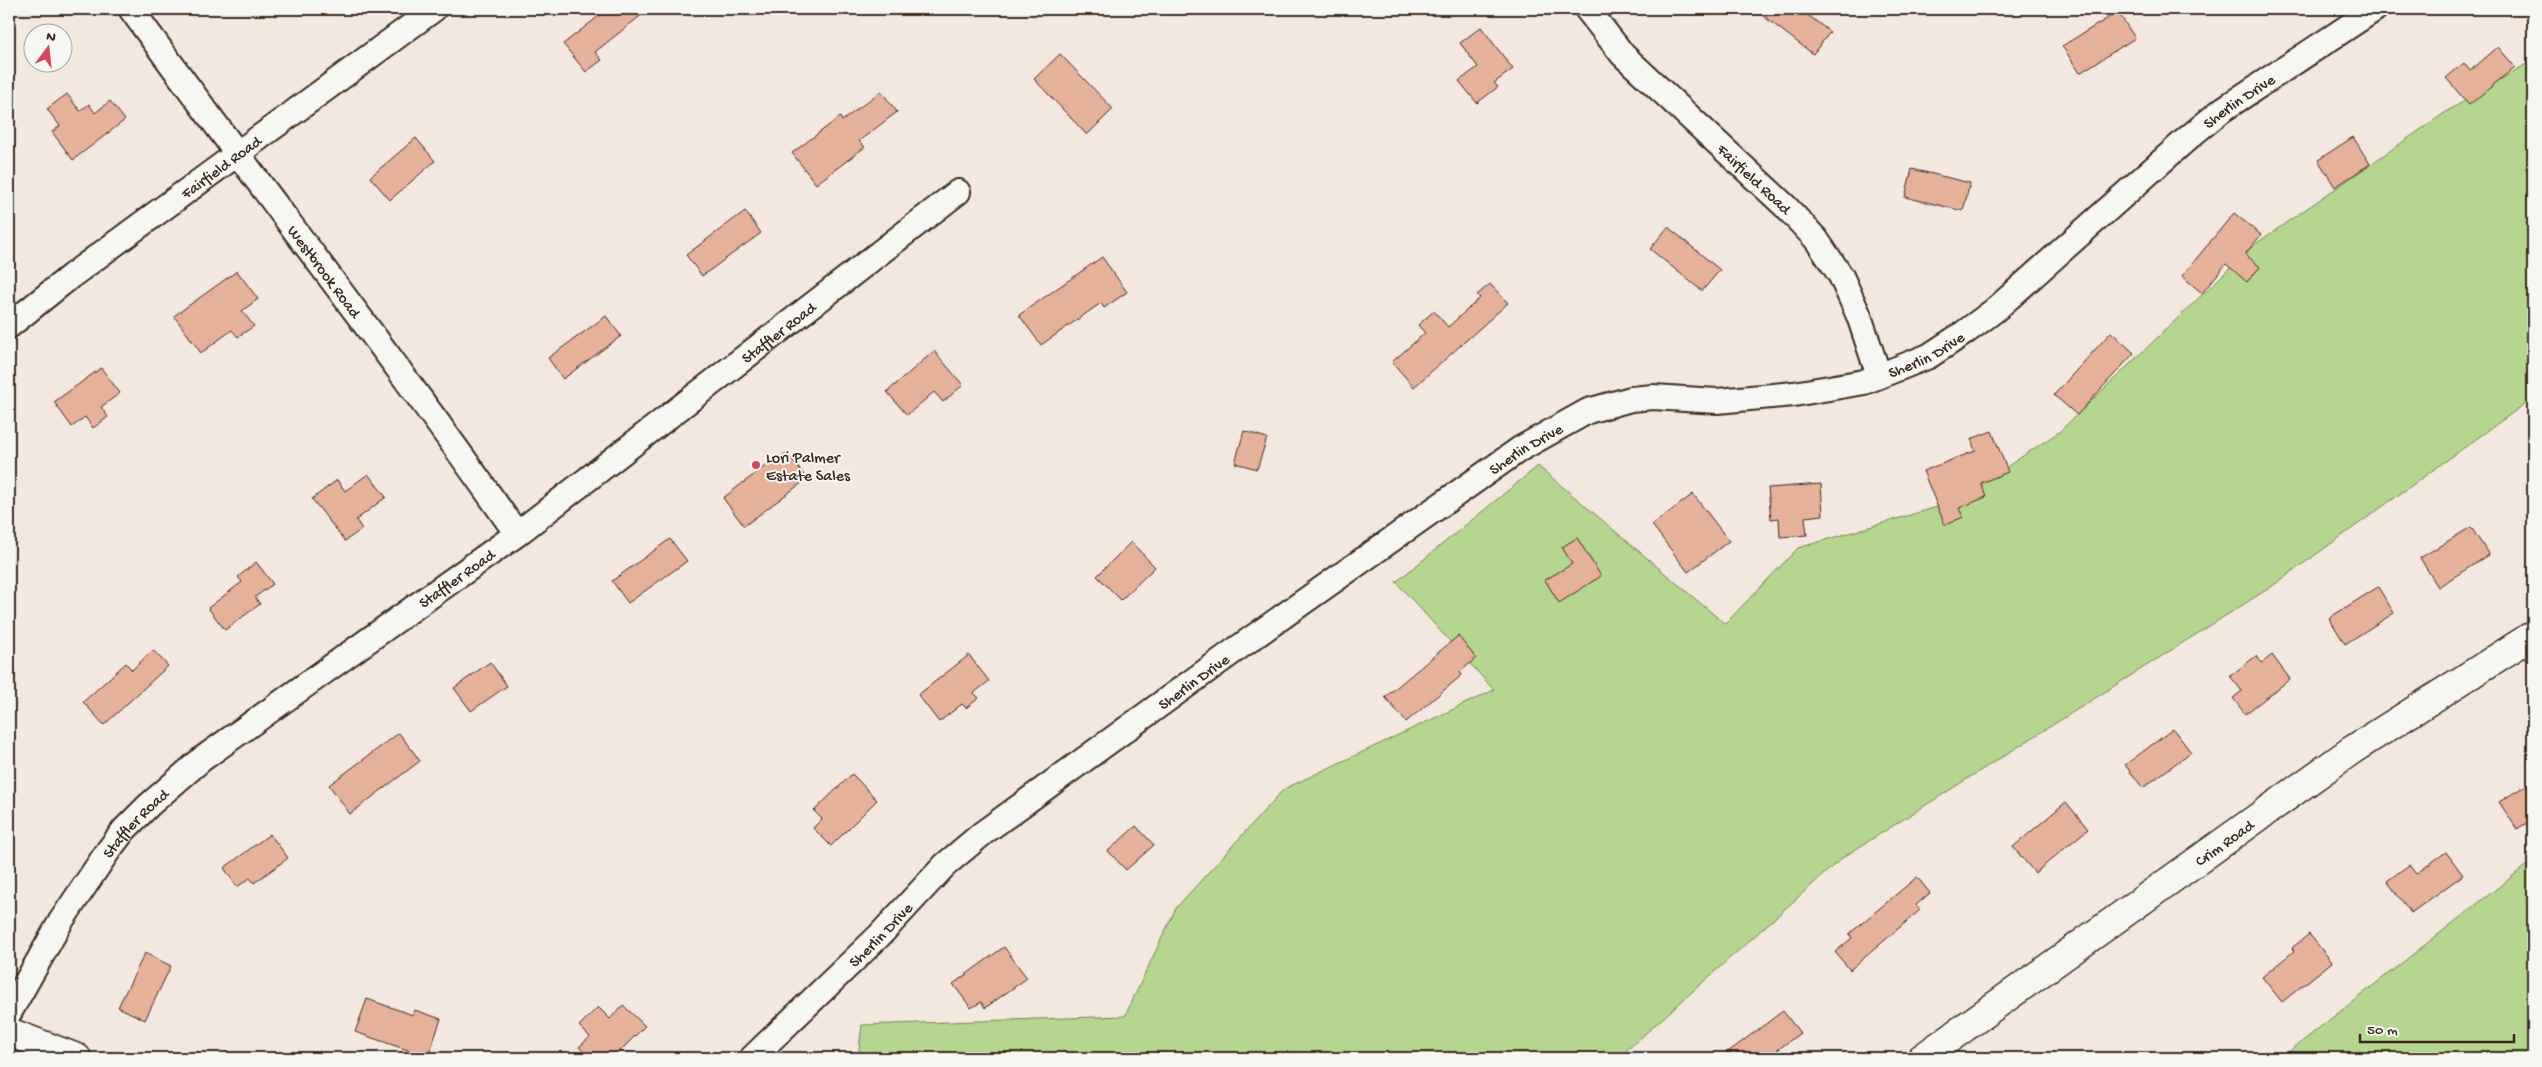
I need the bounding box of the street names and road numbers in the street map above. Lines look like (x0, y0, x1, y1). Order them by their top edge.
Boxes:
street label: Sherlin Drive (2201, 71, 2280, 134)
street label: Fairfield Road (178, 132, 267, 205)
street label: Fairfield Road (1711, 141, 1795, 221)
street label: Westbrook Road (282, 223, 364, 324)
street label: Staffler Road (739, 299, 822, 369)
street label: Sherlin Drive (1886, 329, 1970, 384)
street label: Sherlin Drive (1487, 421, 1568, 481)
street label: Staffler Road (416, 546, 501, 614)
street label: Sherlin Drive (1156, 651, 1235, 716)
street label: Staffler Road (100, 785, 175, 863)
street label: Crim Road (2193, 816, 2260, 872)
street label: Sherlin Drive (846, 899, 919, 973)

